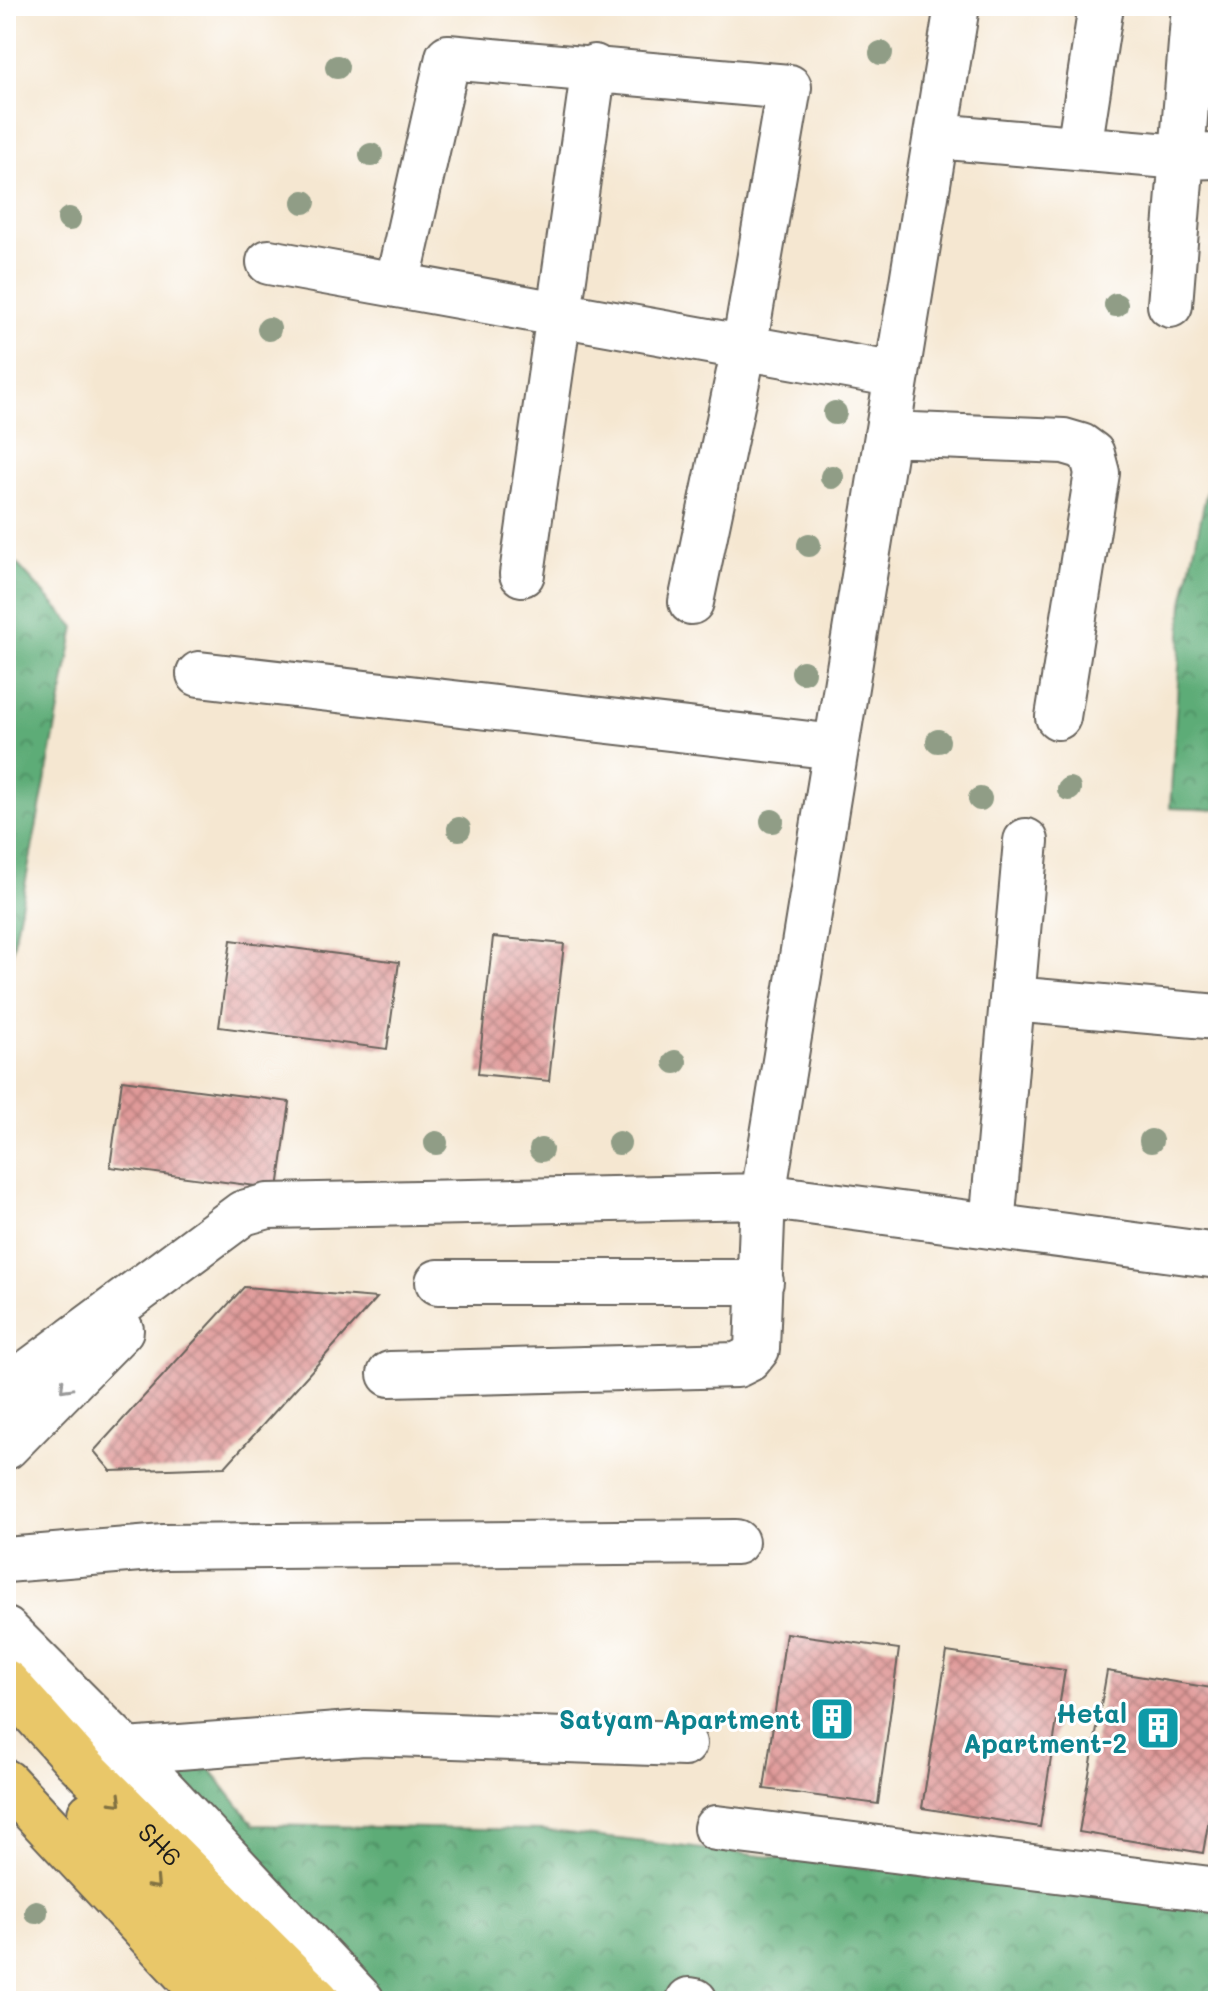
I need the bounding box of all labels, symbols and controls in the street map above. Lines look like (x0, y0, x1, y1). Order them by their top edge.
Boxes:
one-way arrow (60, 1378, 74, 1392)
building icon: Satyam Apartment (808, 1695, 856, 1743)
place label: Hetal Apartment-2 (963, 1696, 1127, 1760)
place label: Satyam Apartment (559, 1702, 801, 1736)
building icon: Hetal Apartment-2 (1134, 1704, 1182, 1752)
one-way arrow (108, 1791, 122, 1806)
street label: SH6 (131, 1815, 190, 1873)
one-way arrow (145, 1875, 160, 1889)

